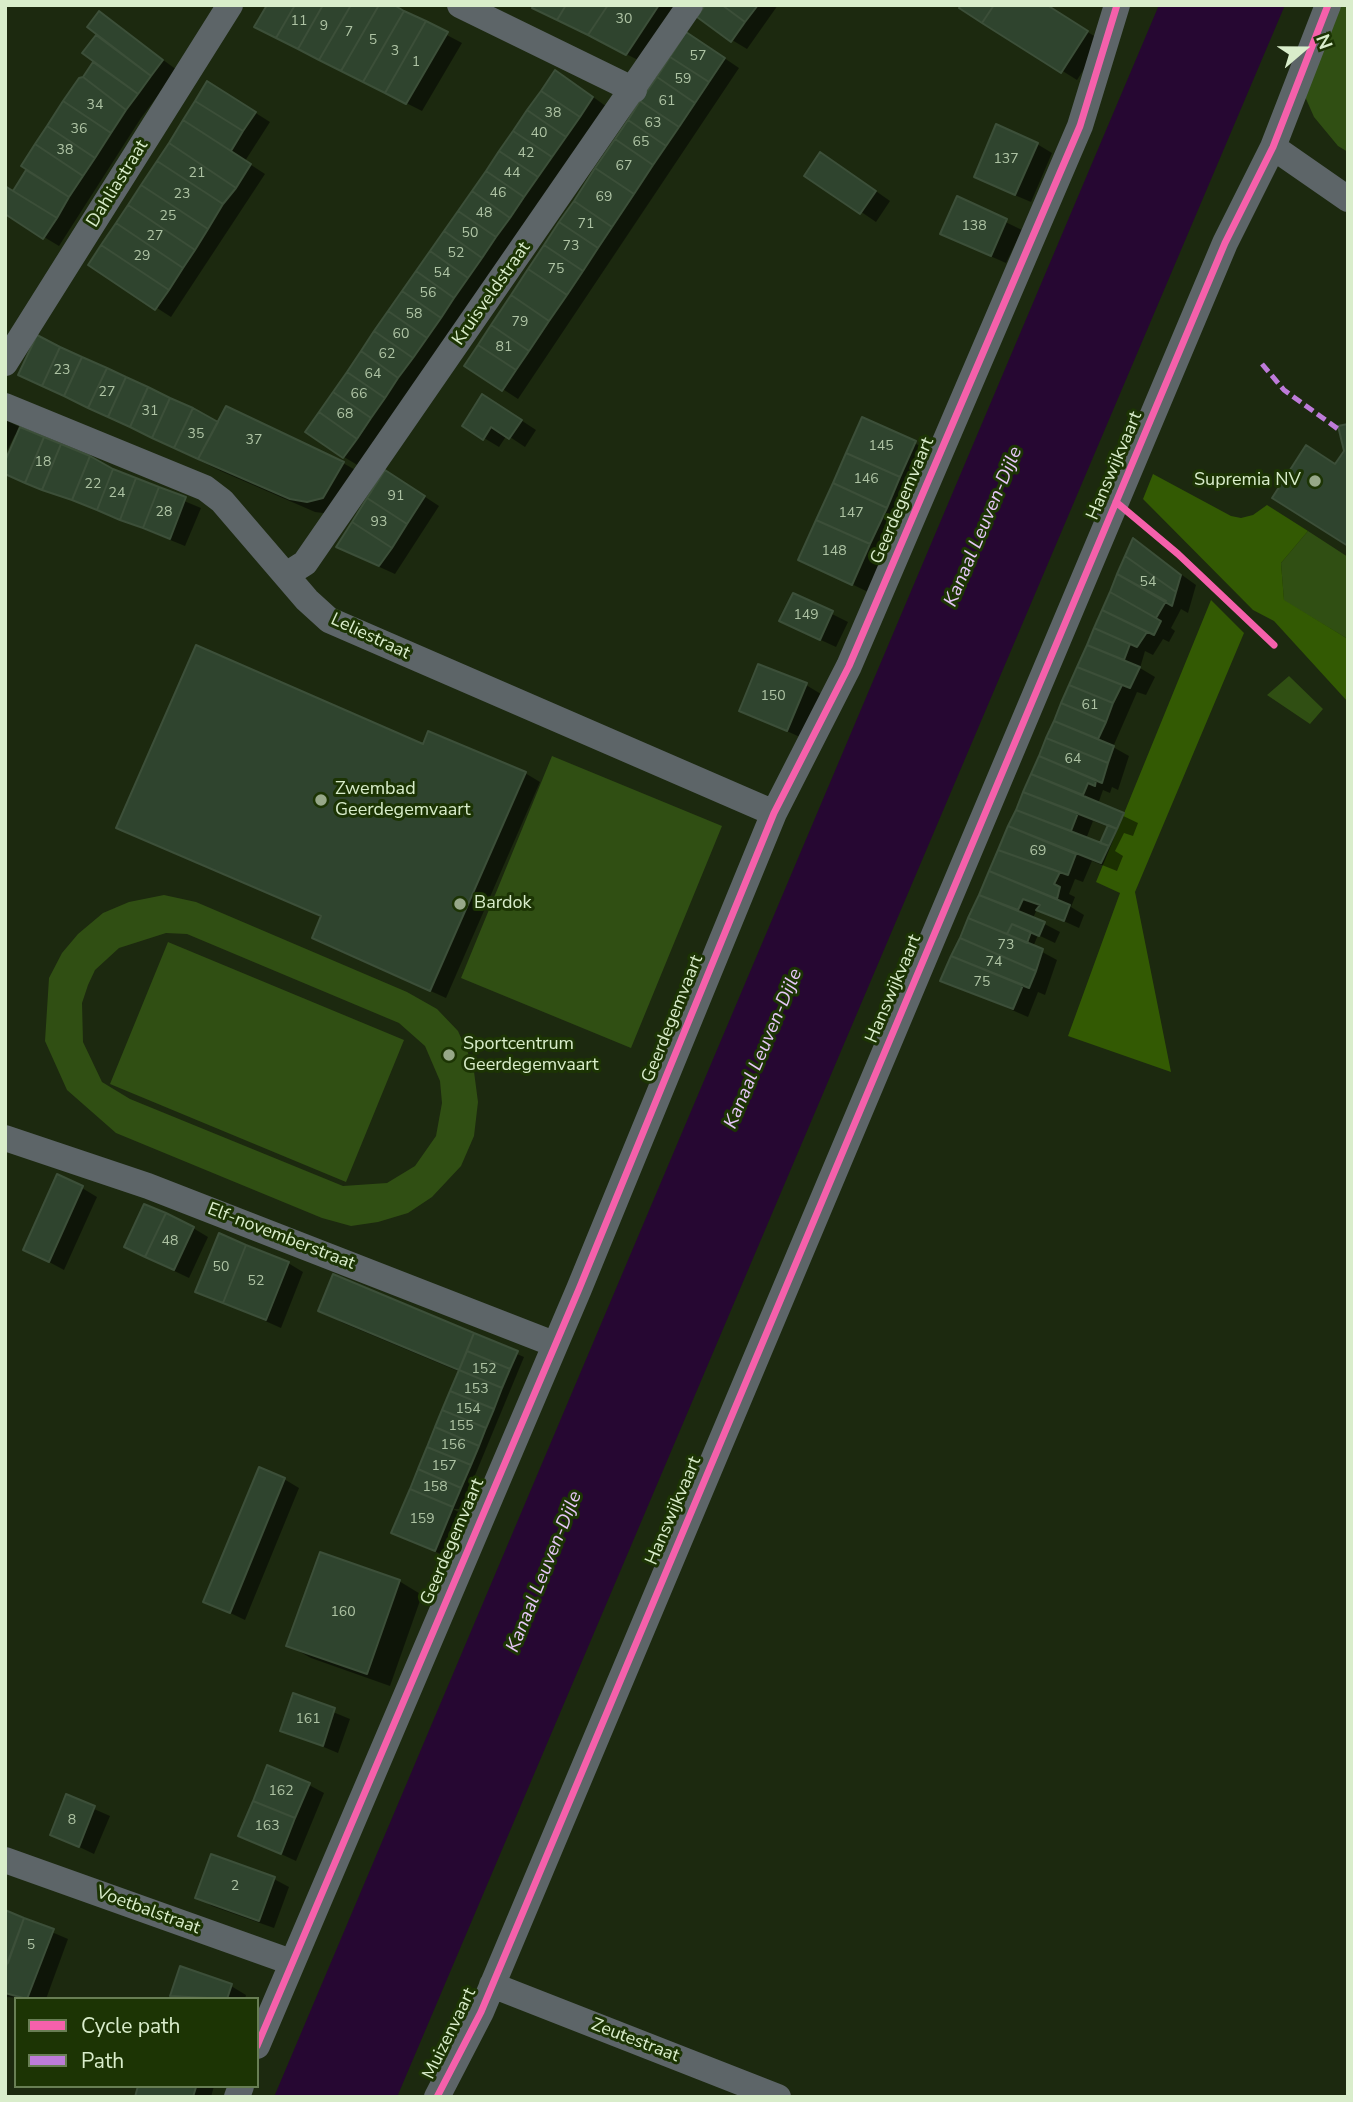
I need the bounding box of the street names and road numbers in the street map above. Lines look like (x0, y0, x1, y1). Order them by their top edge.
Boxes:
street label: Dahliastraat (83, 136, 153, 232)
street label: Kruisveldstraat (448, 238, 536, 350)
street label: Hanswijkvaart (1082, 409, 1148, 523)
street label: Geerdegemvaart (867, 434, 939, 568)
street label: Leliestraat (327, 609, 413, 665)
street label: Hanswijkvaart (861, 932, 927, 1046)
street label: Geerdegemvaart (638, 952, 708, 1086)
street label: Elf-novemberstraat (204, 1199, 358, 1275)
street label: Hanswijkvaart (641, 1454, 707, 1568)
street label: Geerdegemvaart (417, 1475, 489, 1609)
street label: Voetbalstraat (93, 1882, 203, 1940)
street label: Muizenvaart (419, 1985, 481, 2083)
street label: Zeutestraat (588, 2014, 682, 2068)

